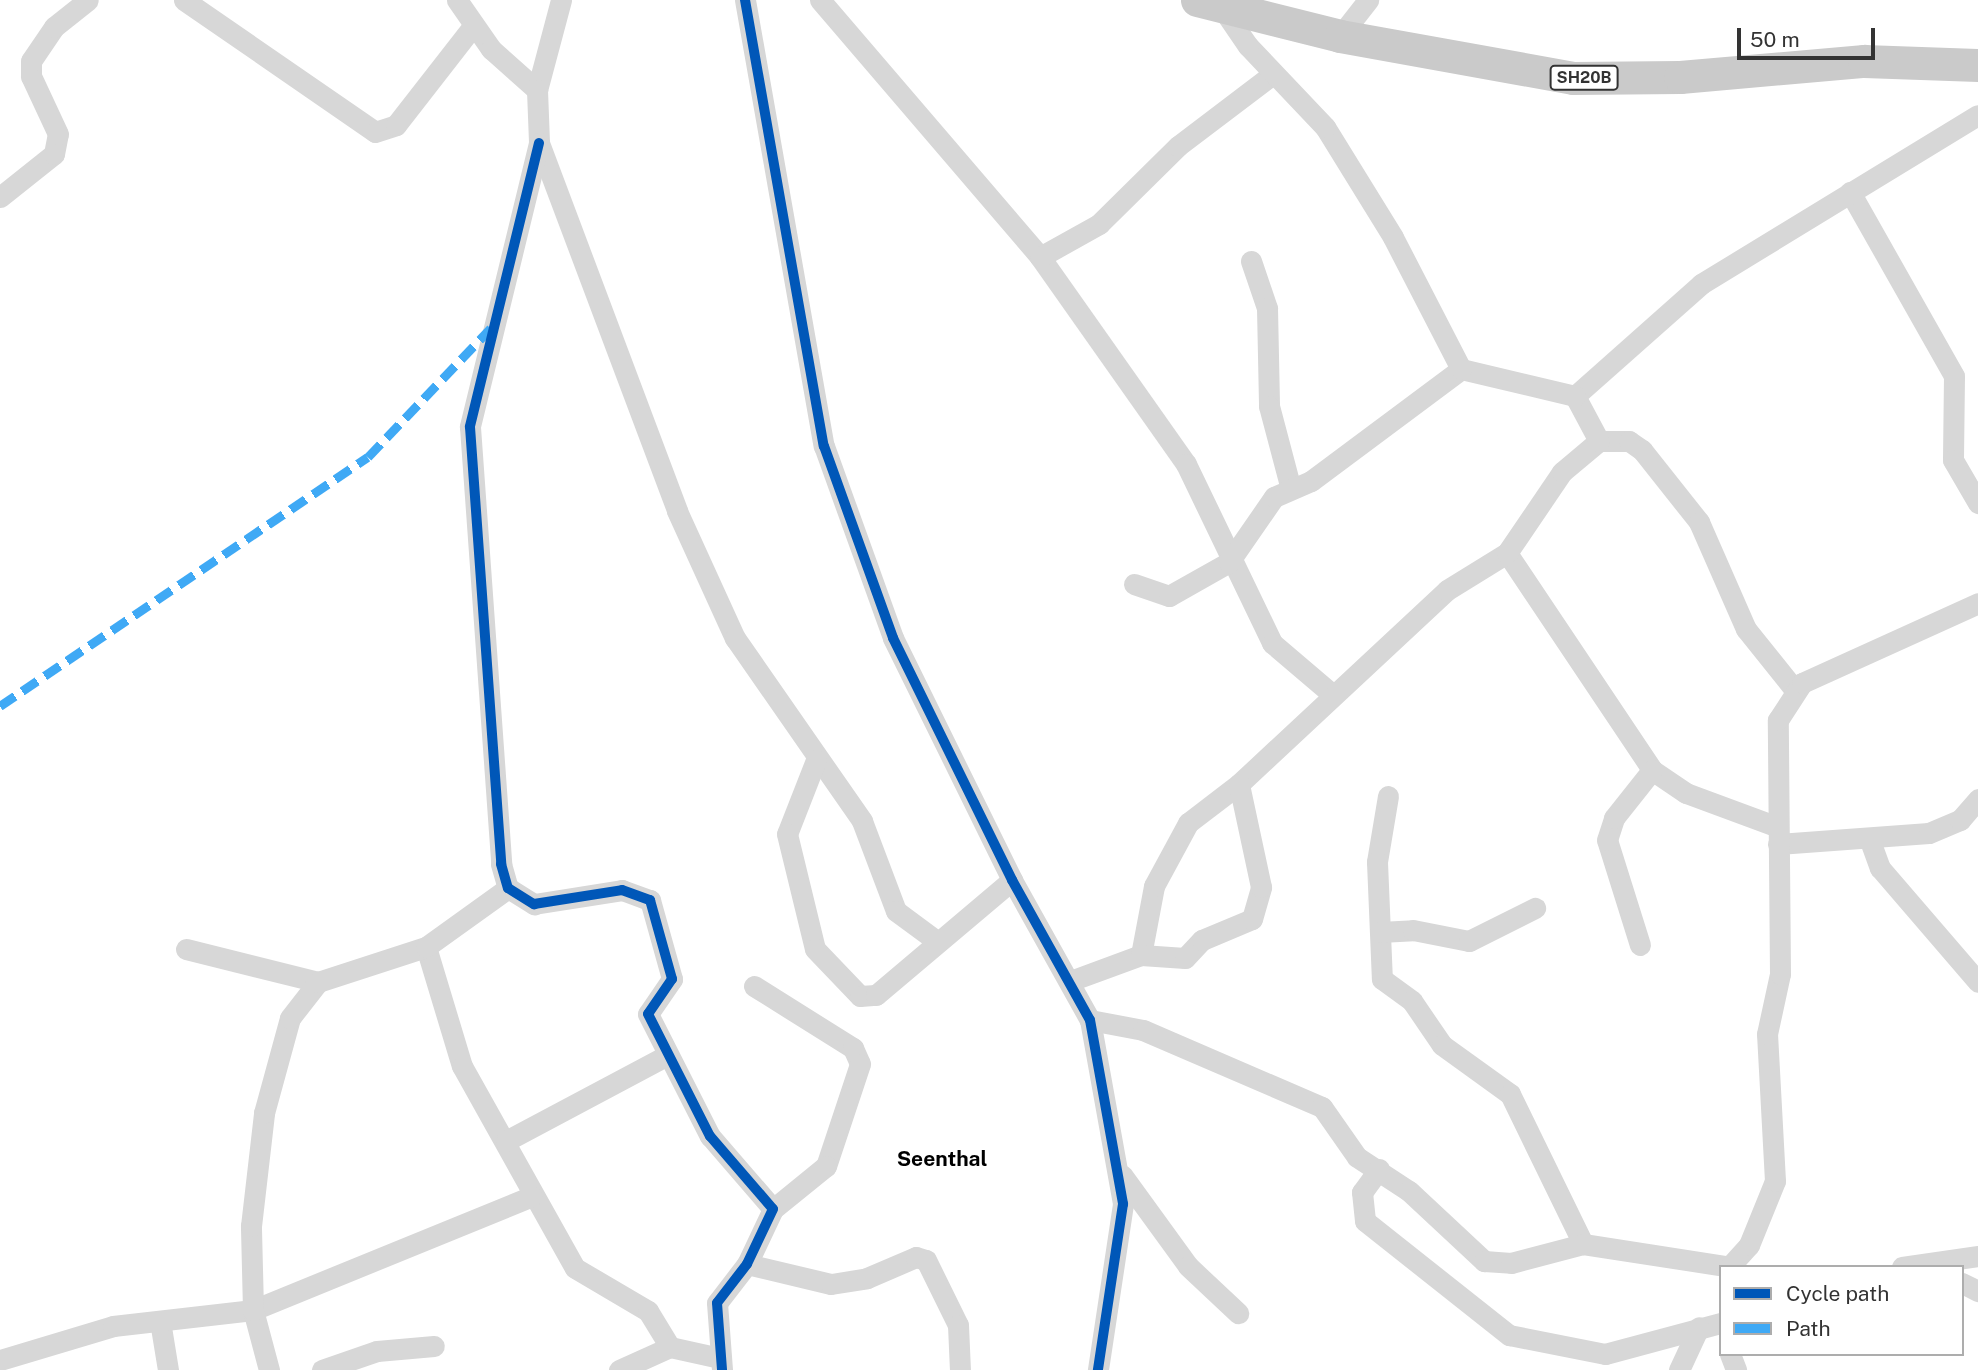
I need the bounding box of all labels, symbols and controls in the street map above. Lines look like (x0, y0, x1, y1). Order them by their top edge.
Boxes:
scale bar (1740, 14, 1878, 58)
text: 50 m (1750, 27, 1800, 52)
road number: SH20B (1549, 66, 1619, 90)
district label: Seenthal (897, 1146, 987, 1172)
legend (1719, 1265, 1964, 1356)
text: Cycle path (1786, 1281, 1889, 1306)
text: Path (1786, 1316, 1831, 1341)

